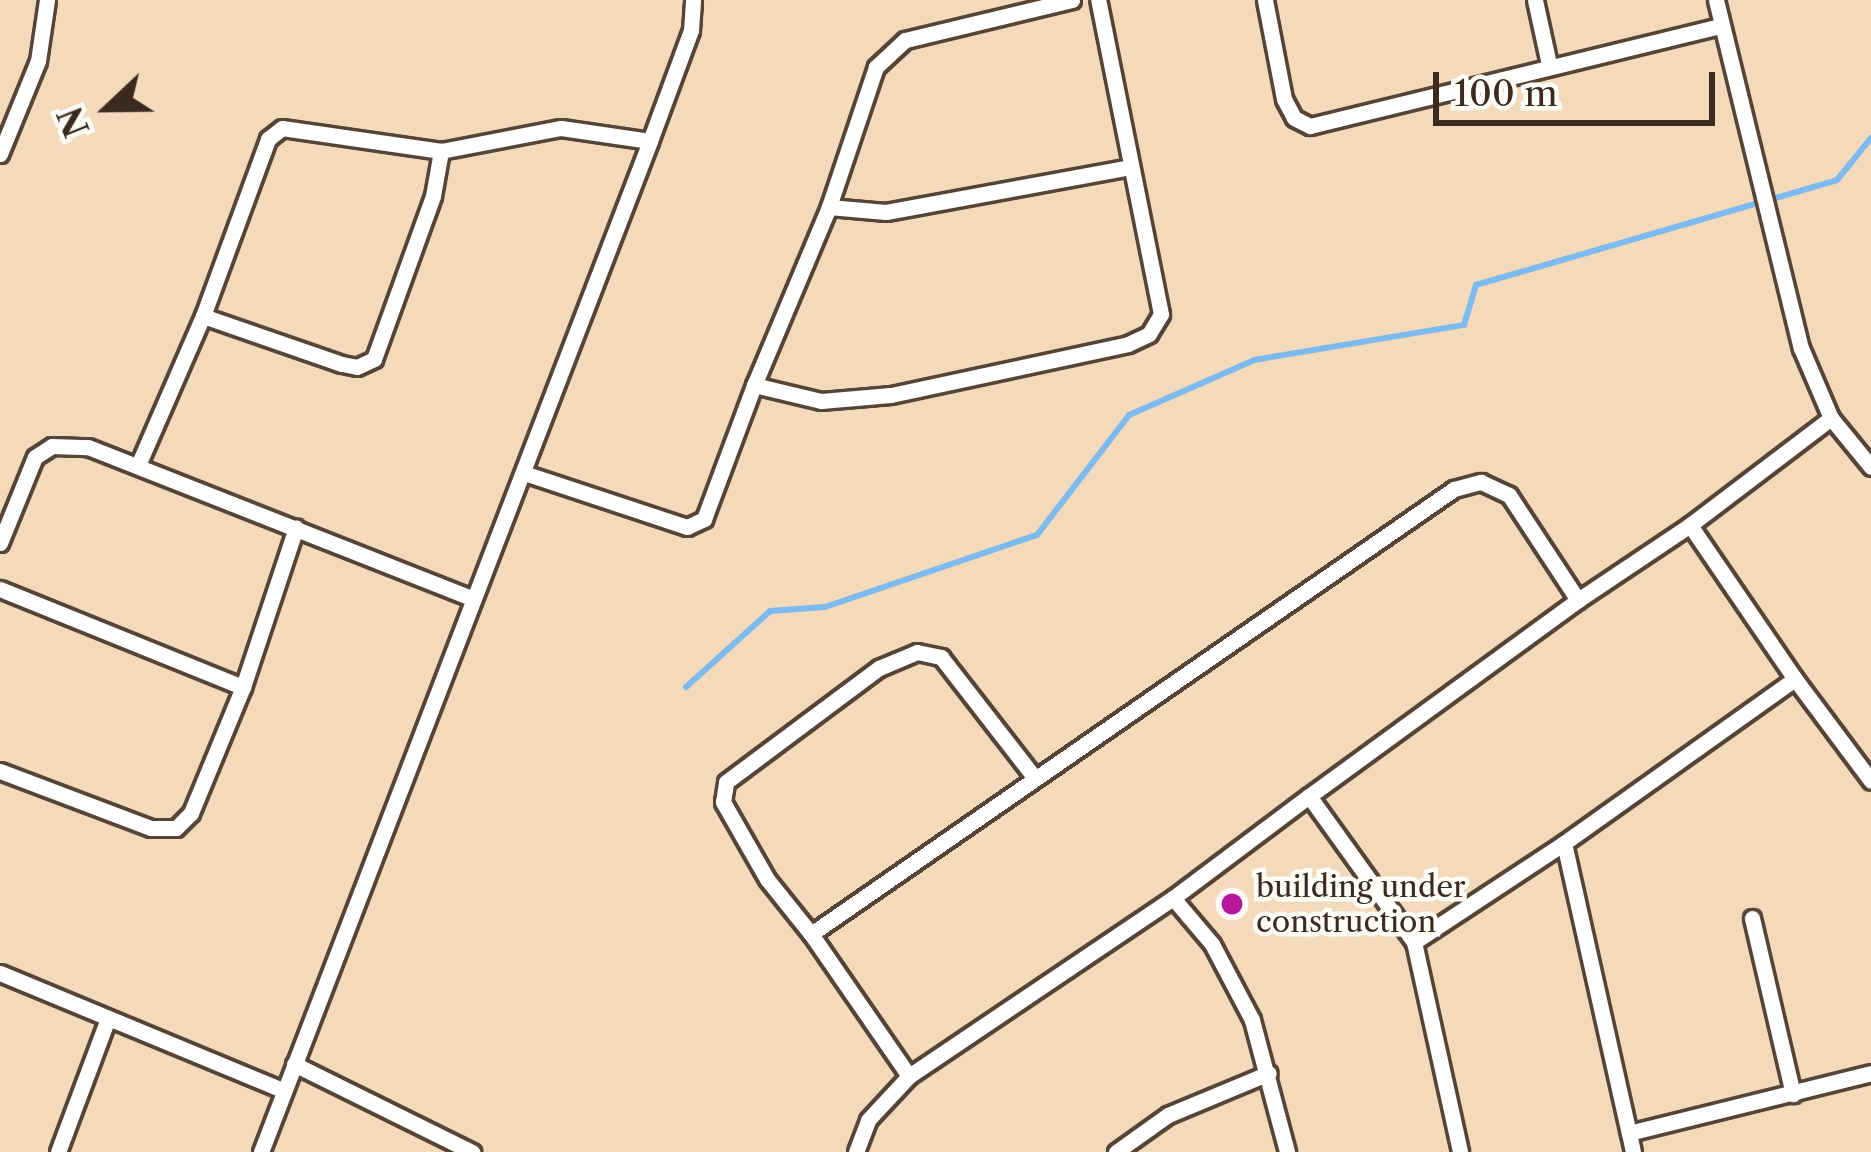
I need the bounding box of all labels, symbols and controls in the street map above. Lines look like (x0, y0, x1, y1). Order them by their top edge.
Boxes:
north arrow (48, 48, 168, 168)
scale bar (1439, 48, 1721, 122)
text: 100 m (1454, 71, 1558, 115)
text: N (50, 101, 99, 143)
place label: building under construction (1256, 869, 1466, 940)
marker: building under construction (1219, 891, 1245, 917)

